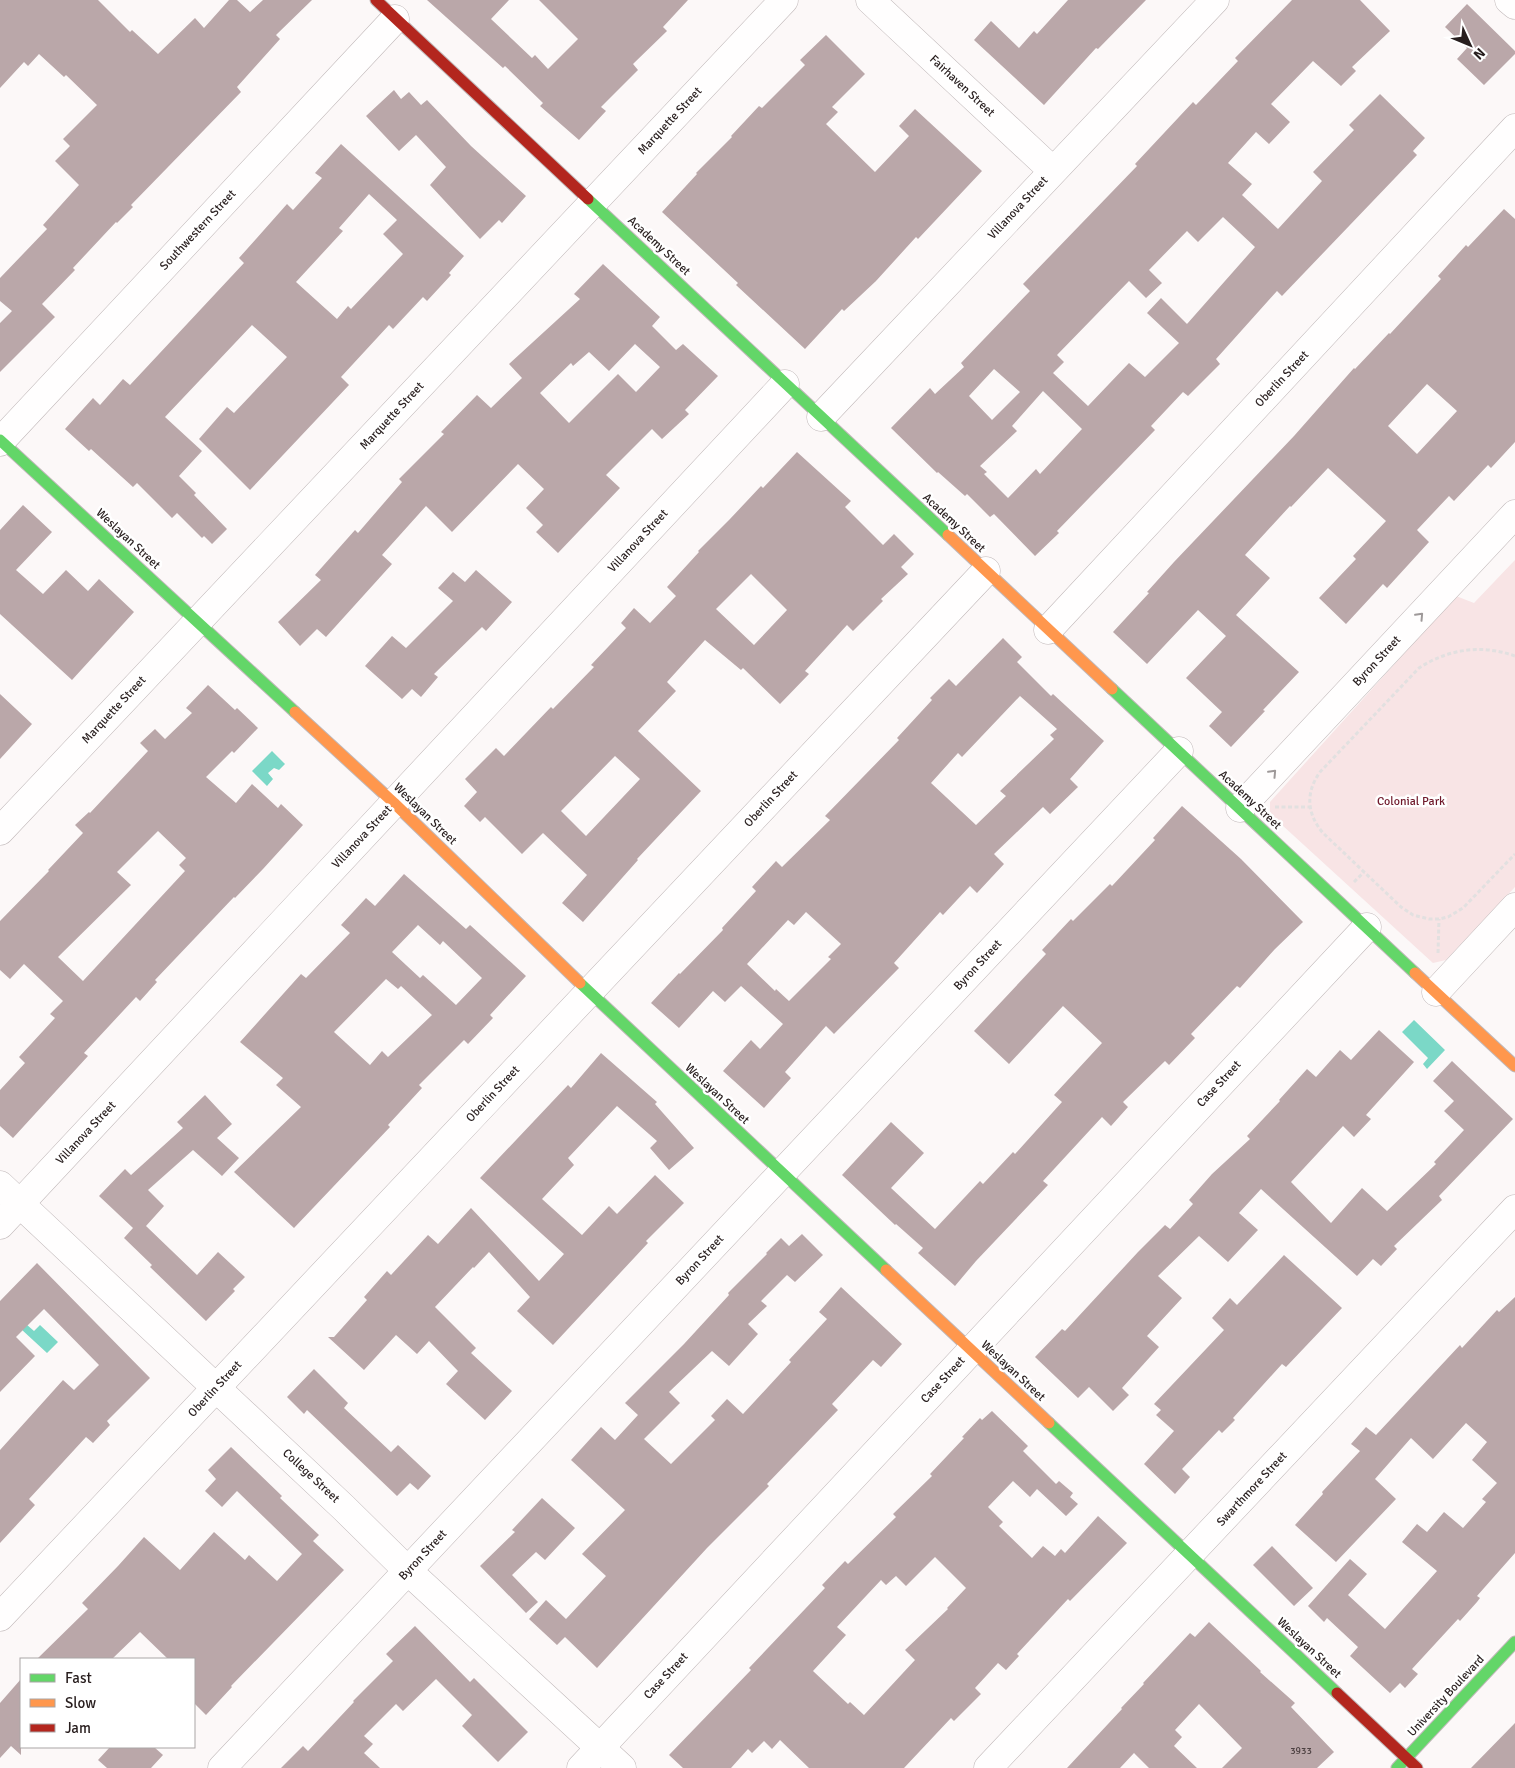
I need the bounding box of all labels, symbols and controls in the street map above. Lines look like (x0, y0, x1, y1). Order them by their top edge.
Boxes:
north arrow (1445, 20, 1495, 70)
text: N (1469, 44, 1488, 63)
street label: Fairhaven Street (926, 52, 998, 120)
street label: Marquette Street (635, 84, 705, 158)
street label: Villanova Street (985, 173, 1051, 243)
street label: Southwestern Street (157, 187, 239, 273)
street label: Academy Street (625, 213, 693, 279)
street label: Oberlin Street (1252, 348, 1312, 410)
street label: Marquette Street (357, 379, 427, 453)
street label: Academy Street (920, 490, 988, 556)
street label: Weslayan Street (93, 505, 163, 573)
street label: Villanova Street (605, 506, 671, 576)
one-way arrow (1414, 612, 1423, 621)
street label: Byron Street (1350, 633, 1404, 689)
street label: Marquette Street (79, 673, 149, 747)
street label: Academy Street (1216, 767, 1284, 833)
street label: Oberlin Street (741, 768, 801, 830)
one-way arrow (1267, 769, 1276, 778)
street label: Weslayan Street (390, 780, 460, 848)
park label: Colonial Park (1377, 794, 1445, 809)
street label: Villanova Street (329, 802, 395, 872)
street label: Byron Street (951, 937, 1005, 993)
street label: Case Street (1194, 1058, 1244, 1110)
street label: Weslayan Street (682, 1060, 752, 1128)
street label: Oberlin Street (463, 1063, 523, 1125)
street label: Villanova Street (53, 1098, 119, 1168)
street label: Byron Street (673, 1232, 727, 1288)
street label: Weslayan Street (978, 1337, 1048, 1405)
street label: Case Street (918, 1354, 968, 1406)
street label: Oberlin Street (185, 1358, 245, 1420)
street label: College Street (279, 1446, 343, 1506)
street label: Swarthmore Street (1214, 1449, 1290, 1529)
street label: Byron Street (396, 1527, 450, 1583)
street label: Weslayan Street (1274, 1614, 1344, 1682)
street label: Case Street (641, 1650, 691, 1702)
street label: University Boulevard (1404, 1652, 1488, 1740)
legend (20, 1658, 195, 1748)
text: Fast (65, 1669, 92, 1687)
text: Slow (65, 1694, 96, 1712)
text: Jam (65, 1719, 91, 1737)
house number: 3933 (1290, 1745, 1312, 1757)

